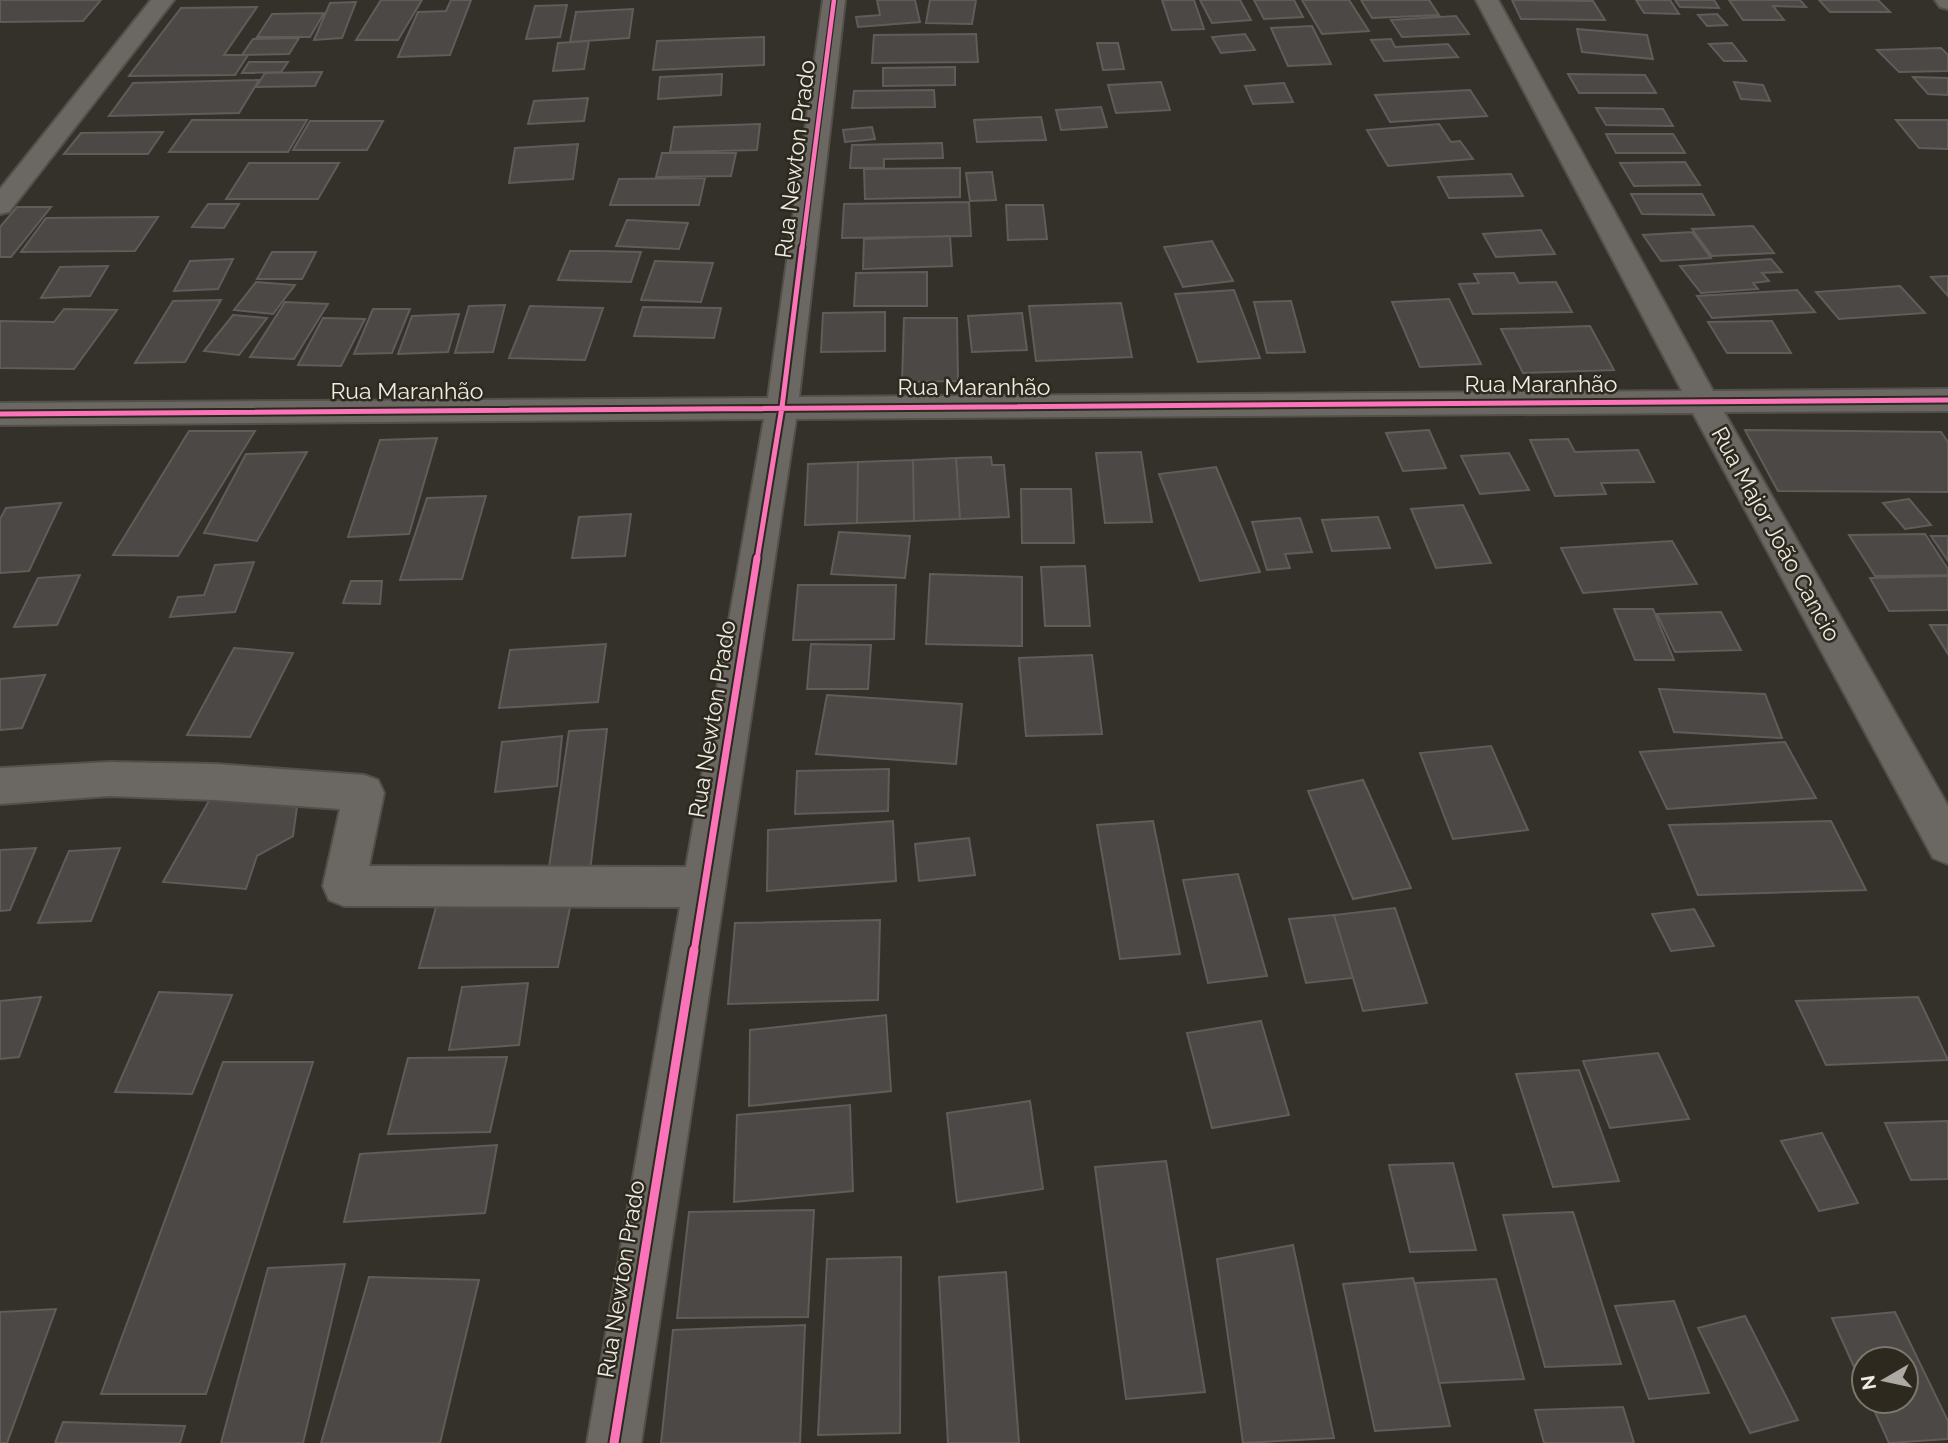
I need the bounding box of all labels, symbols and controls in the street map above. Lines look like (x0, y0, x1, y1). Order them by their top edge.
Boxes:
street label: Rua Newton Prado (769, 58, 820, 260)
street label: Rua Maranhão (1464, 370, 1618, 397)
street label: Rua Maranhão (897, 373, 1051, 400)
street label: Rua Maranhão (330, 377, 484, 404)
street label: Rua Major João Cancio (1706, 422, 1847, 646)
street label: Rua Newton Prado (683, 618, 740, 820)
street label: Rua Newton Prado (592, 1178, 649, 1380)
north arrow (1850, 1345, 1920, 1415)
text: N (1856, 1374, 1880, 1392)

